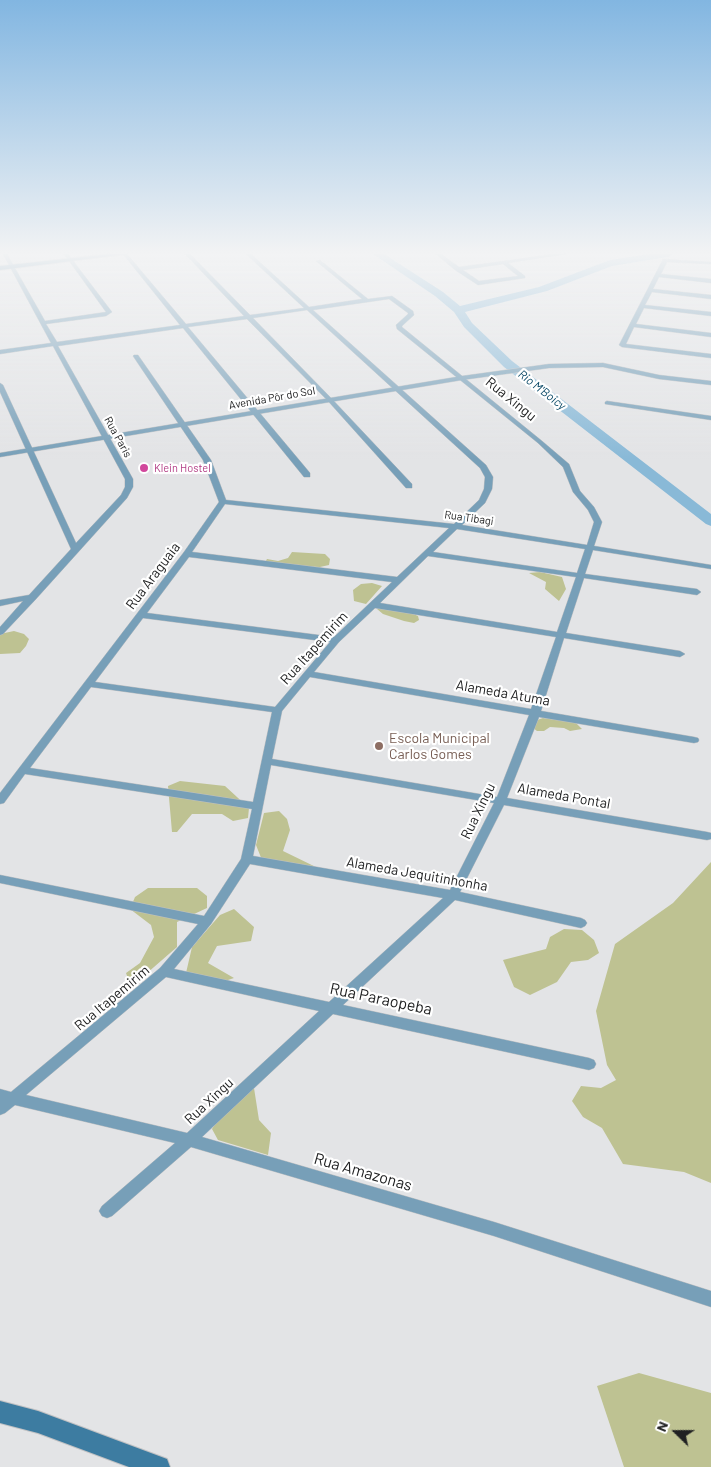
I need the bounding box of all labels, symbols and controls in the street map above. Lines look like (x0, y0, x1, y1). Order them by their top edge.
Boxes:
water label: Rio M'Boicy (515, 367, 569, 413)
street label: Rua Xingu (482, 373, 540, 425)
street label: Avenida Pôr do Sol (228, 384, 316, 412)
street label: Rua Paris (101, 414, 135, 460)
place label: Klein Hostel (154, 461, 211, 475)
marker: Klein Hostel (138, 462, 150, 474)
street label: Rua Tibagi (443, 508, 495, 528)
street label: Rua Araguaia (122, 539, 184, 613)
street label: Rua Itapemirim (277, 608, 351, 688)
street label: Alameda Atuma (455, 676, 551, 710)
place label: Escola Municipal Carlos Gomes (389, 730, 490, 762)
marker: Escola Municipal Carlos Gomes (373, 740, 385, 752)
street label: Rua Xingu (457, 780, 499, 842)
street label: Alameda Pontal (516, 780, 612, 812)
street label: Alameda Jequitinhonha (345, 853, 489, 895)
street label: Rua Itapemirim (71, 962, 153, 1034)
street label: Rua Paraopeba (328, 979, 434, 1019)
street label: Rua Xingu (181, 1074, 237, 1128)
street label: Rua Amazonas (312, 1149, 414, 1195)
north arrow (651, 1407, 701, 1457)
text: N (652, 1419, 671, 1434)

